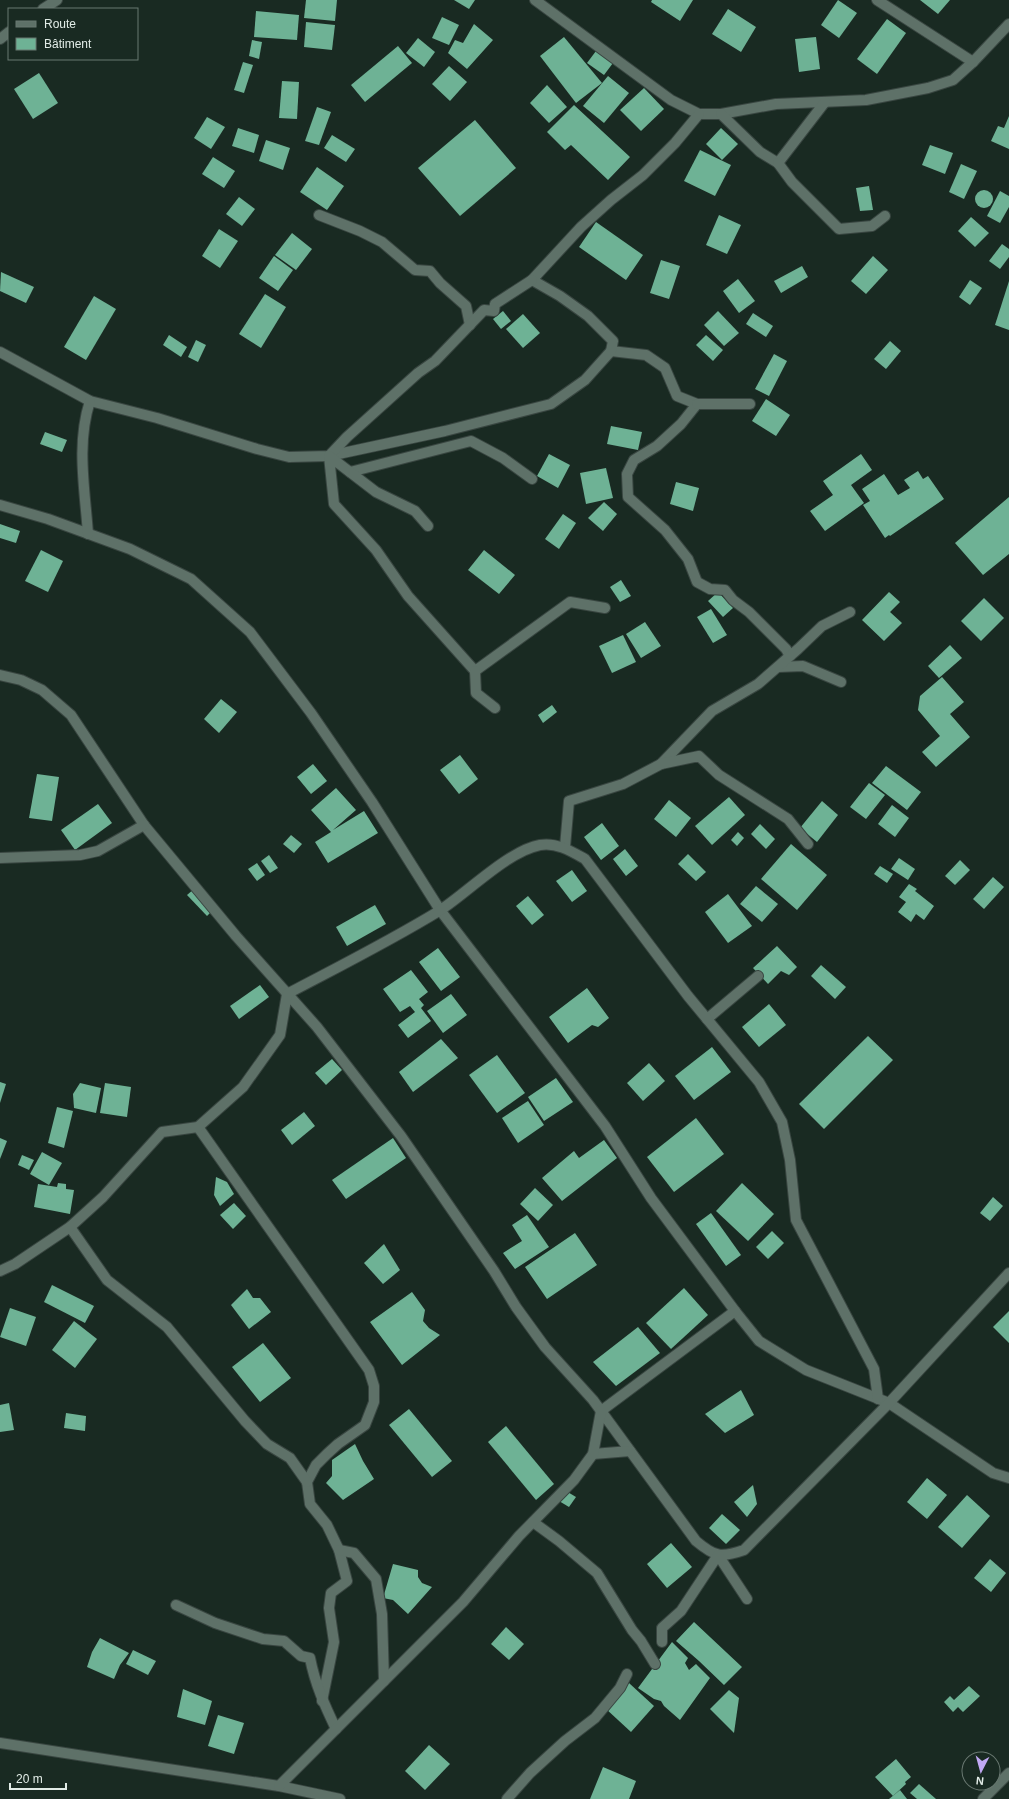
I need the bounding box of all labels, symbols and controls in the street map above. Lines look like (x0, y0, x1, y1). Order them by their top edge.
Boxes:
legend (8, 8, 138, 60)
text: Route (44, 17, 76, 31)
text: Bâtiment (44, 37, 92, 51)
north arrow (961, 1751, 1001, 1791)
scale bar (10, 1765, 66, 1791)
text: 20 m (16, 1772, 43, 1786)
text: N (975, 1775, 985, 1787)

